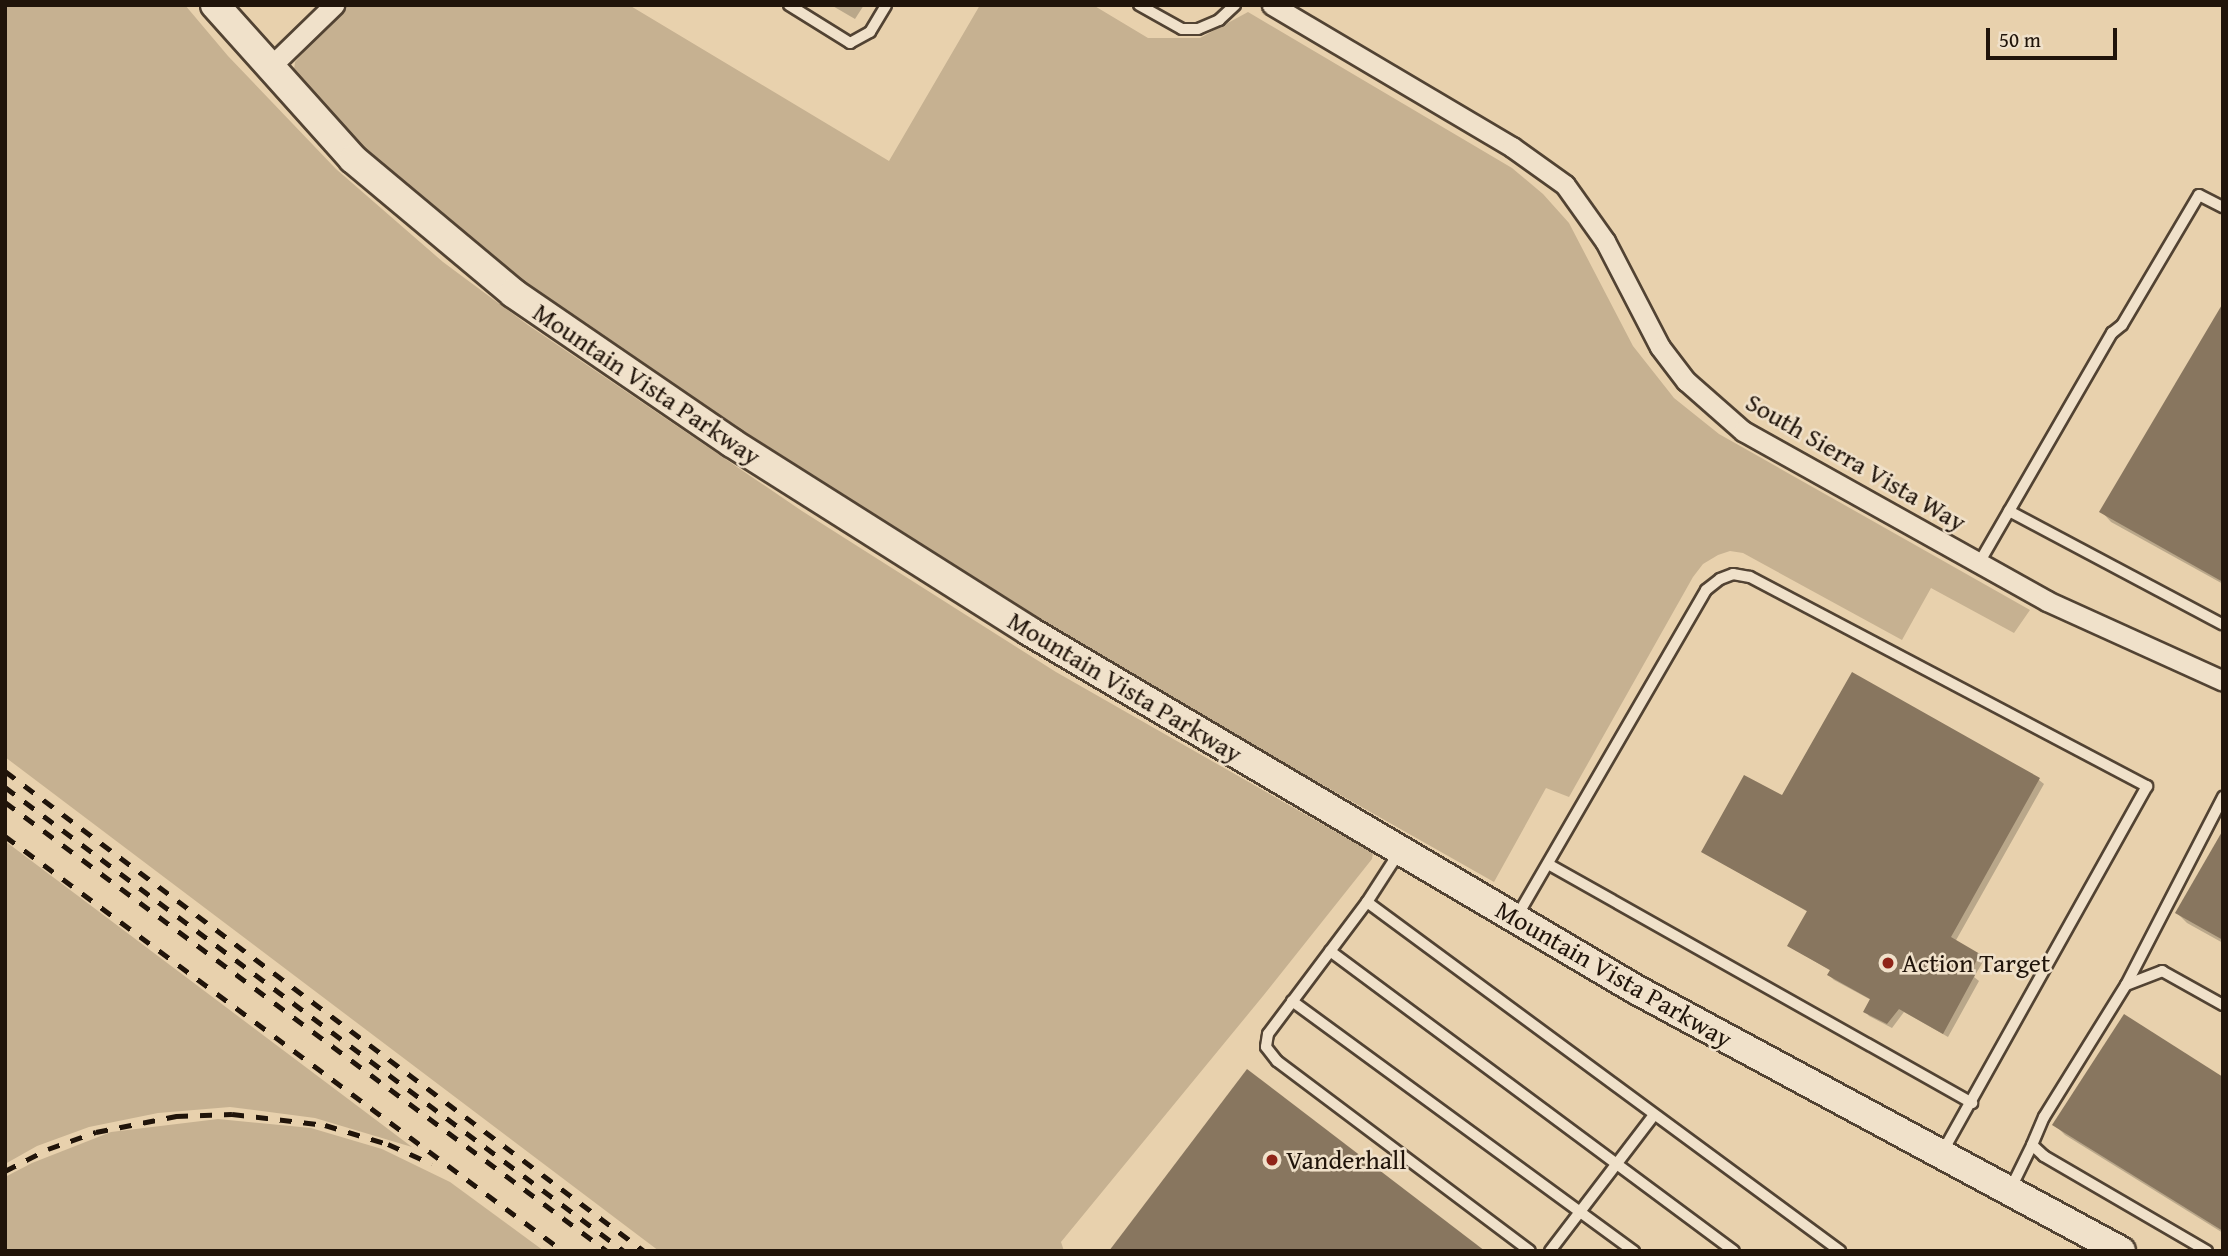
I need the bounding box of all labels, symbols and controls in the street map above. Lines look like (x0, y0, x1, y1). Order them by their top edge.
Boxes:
scale bar (1990, 14, 2121, 58)
text: 50 m (1999, 24, 2041, 55)
street label: Mountain Vista Parkway (527, 296, 767, 472)
street label: South Sierra Vista Way (1740, 386, 1972, 538)
street label: Mountain Vista Parkway (1002, 605, 1248, 769)
street label: Mountain Vista Parkway (1490, 894, 1738, 1054)
place label: Action Target (1902, 947, 2050, 979)
marker: Action Target (1880, 955, 1896, 971)
place label: Vanderhall (1286, 1144, 1407, 1176)
marker: Vanderhall (1264, 1152, 1280, 1168)

